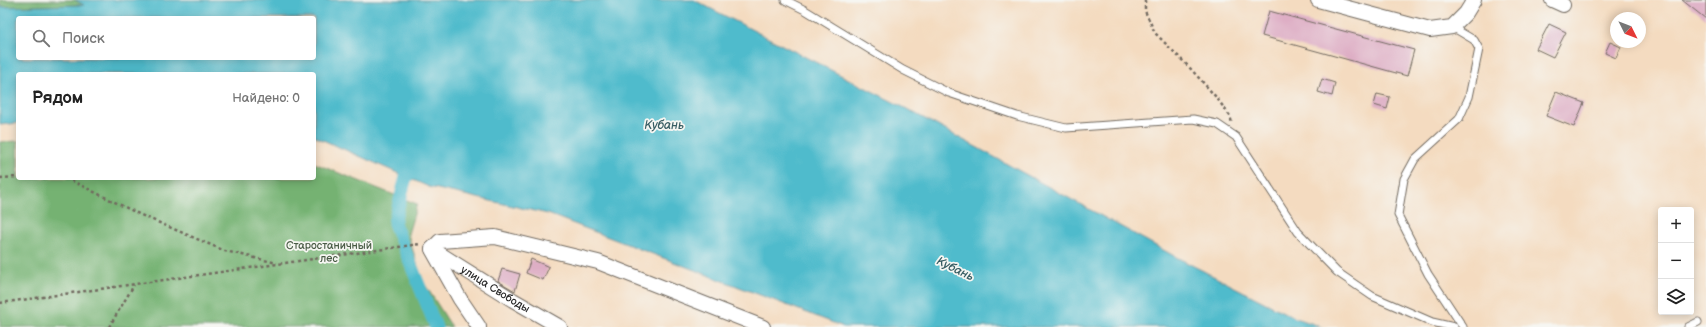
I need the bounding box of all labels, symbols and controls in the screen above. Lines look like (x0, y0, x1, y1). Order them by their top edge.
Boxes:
north arrow (1610, 12, 1646, 48)
search box (16, 16, 316, 60)
icon: search (30, 27, 52, 49)
text: Поиск (62, 29, 105, 48)
text: Рядом (32, 88, 83, 108)
text: Найдено: 0 (232, 90, 300, 106)
water label: Кубань (644, 118, 684, 133)
map controls (1658, 207, 1694, 315)
button: + (1658, 207, 1694, 243)
park label: Старостаничный лес (286, 239, 372, 265)
button: − (1658, 243, 1694, 279)
water label: Кубань (934, 254, 976, 284)
street label: улица Свободы (459, 263, 532, 315)
button: layers (1658, 279, 1694, 315)

